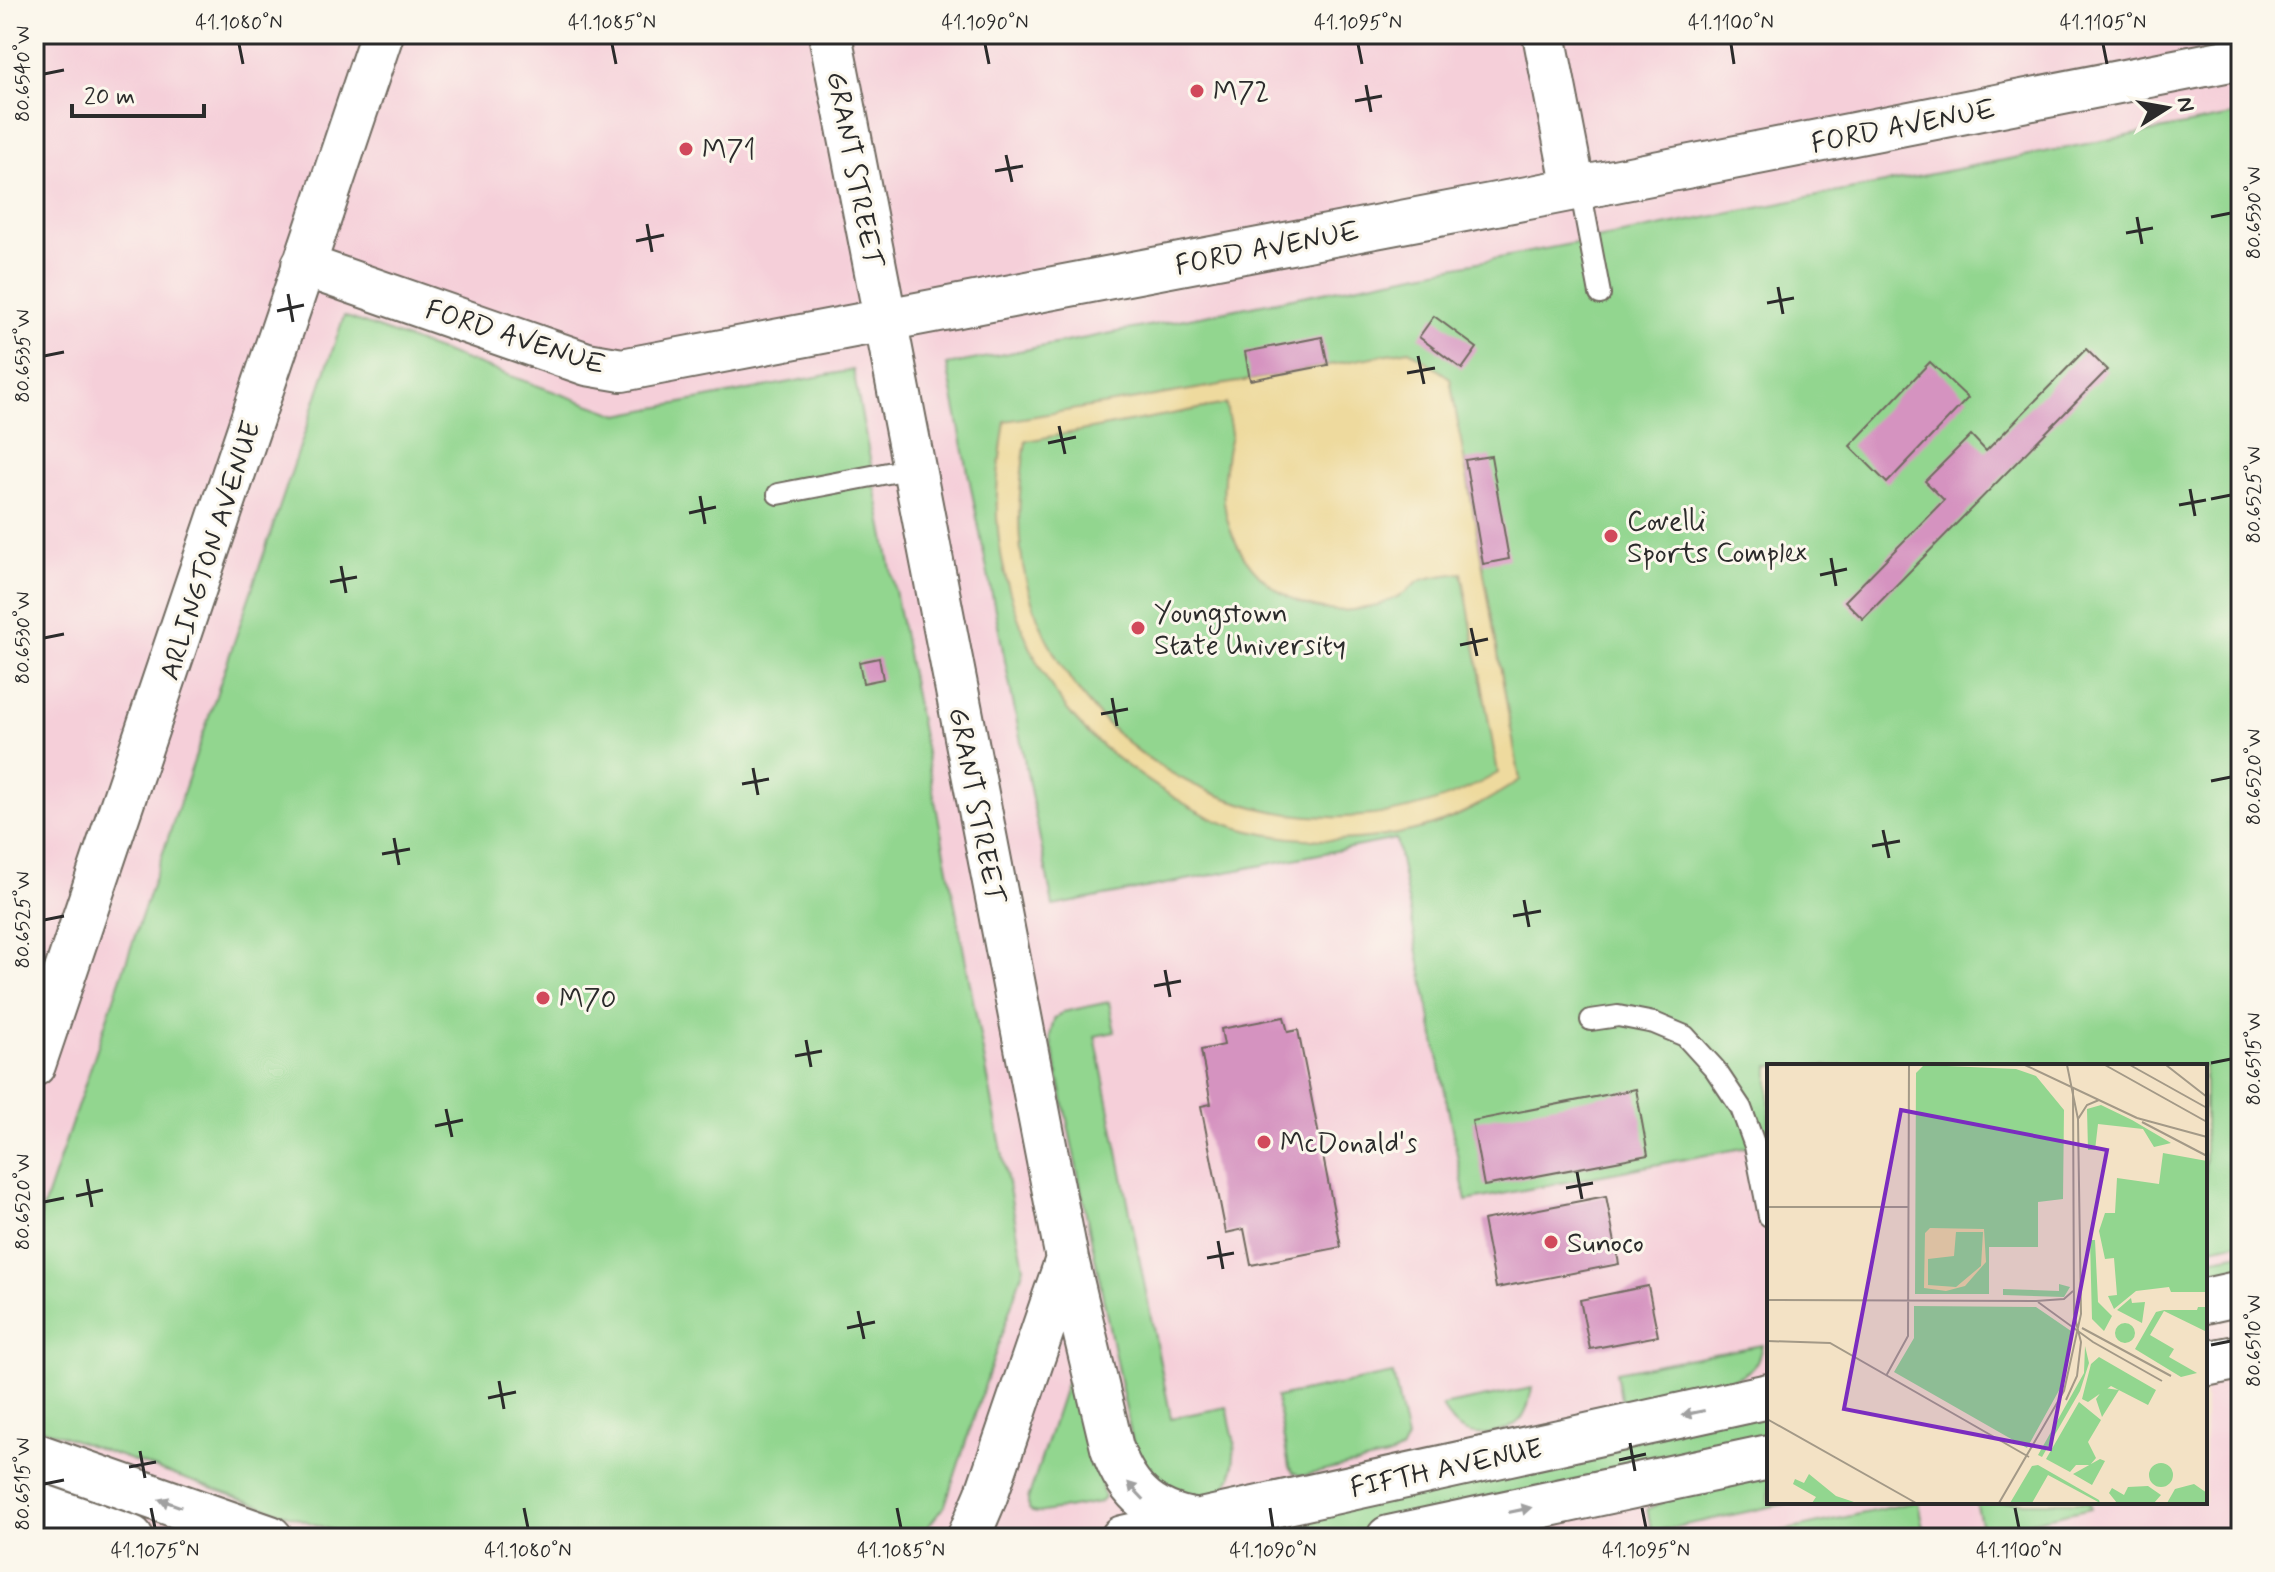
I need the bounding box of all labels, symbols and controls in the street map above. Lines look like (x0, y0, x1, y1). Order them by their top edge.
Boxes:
text: 41.1080°N (195, 10, 283, 37)
text: 41.1085°N (568, 10, 656, 37)
text: 41.1090°N (941, 10, 1029, 37)
text: 41.1095°N (1314, 10, 1402, 37)
text: 41.1100°N (1688, 10, 1774, 37)
text: 41.1105°N (2060, 10, 2146, 37)
text: 80.6540°W (10, 26, 37, 122)
scale bar (72, 68, 204, 118)
street label: GRANT STREET (816, 68, 891, 272)
north arrow (2127, 68, 2207, 148)
place label: M72 (1213, 75, 1269, 112)
text: 20 m (84, 82, 135, 113)
marker: M72 (1188, 82, 1206, 100)
street label: FORD AVENUE (1808, 91, 1999, 163)
text: N (2170, 95, 2200, 114)
place label: M71 (702, 133, 756, 170)
marker: M71 (677, 140, 695, 158)
text: 80.6530°W (2241, 167, 2268, 259)
street label: FORD AVENUE (1172, 213, 1363, 285)
street label: FORD AVENUE (421, 292, 610, 385)
text: 80.6535°W (10, 309, 37, 403)
street label: ARLINGTON AVENUE (152, 416, 271, 685)
text: 80.6525°W (2241, 446, 2268, 544)
place label: Covelli Sports Complex (1627, 504, 1807, 573)
marker: Covelli Sports Complex (1602, 527, 1620, 545)
text: 80.6530°W (10, 592, 37, 684)
place label: Youngstown State University (1154, 596, 1346, 665)
marker: Youngstown State University (1129, 619, 1147, 637)
street label: GRANT STREET (938, 704, 1013, 908)
text: 80.6520°W (2241, 729, 2268, 825)
text: 80.6525°W (10, 871, 37, 969)
place label: M70 (559, 982, 617, 1019)
marker: M70 (534, 989, 552, 1007)
text: 80.6515°W (2241, 1013, 2268, 1106)
inset map (1767, 1064, 2207, 1504)
place label: McDonald's (1280, 1126, 1417, 1163)
marker: McDonald's (1255, 1133, 1273, 1151)
text: 80.6520°W (10, 1154, 37, 1250)
place label: Sunoco (1567, 1226, 1644, 1263)
marker: Sunoco (1542, 1233, 1560, 1251)
text: 80.6510°W (2241, 1295, 2268, 1387)
one-way arrow (1680, 1407, 1705, 1420)
street label: FIFTH AVENUE (1347, 1431, 1546, 1508)
text: 80.6515°W (10, 1438, 37, 1531)
one-way arrow (1127, 1481, 1145, 1501)
one-way arrow (158, 1496, 182, 1508)
one-way arrow (1508, 1503, 1533, 1516)
text: 41.1075°N (111, 1538, 199, 1565)
text: 41.1080°N (484, 1538, 572, 1565)
text: 41.1085°N (857, 1538, 945, 1565)
text: 41.1090°N (1229, 1538, 1317, 1565)
text: 41.1095°N (1602, 1538, 1690, 1565)
text: 41.1100°N (1976, 1538, 2062, 1565)

